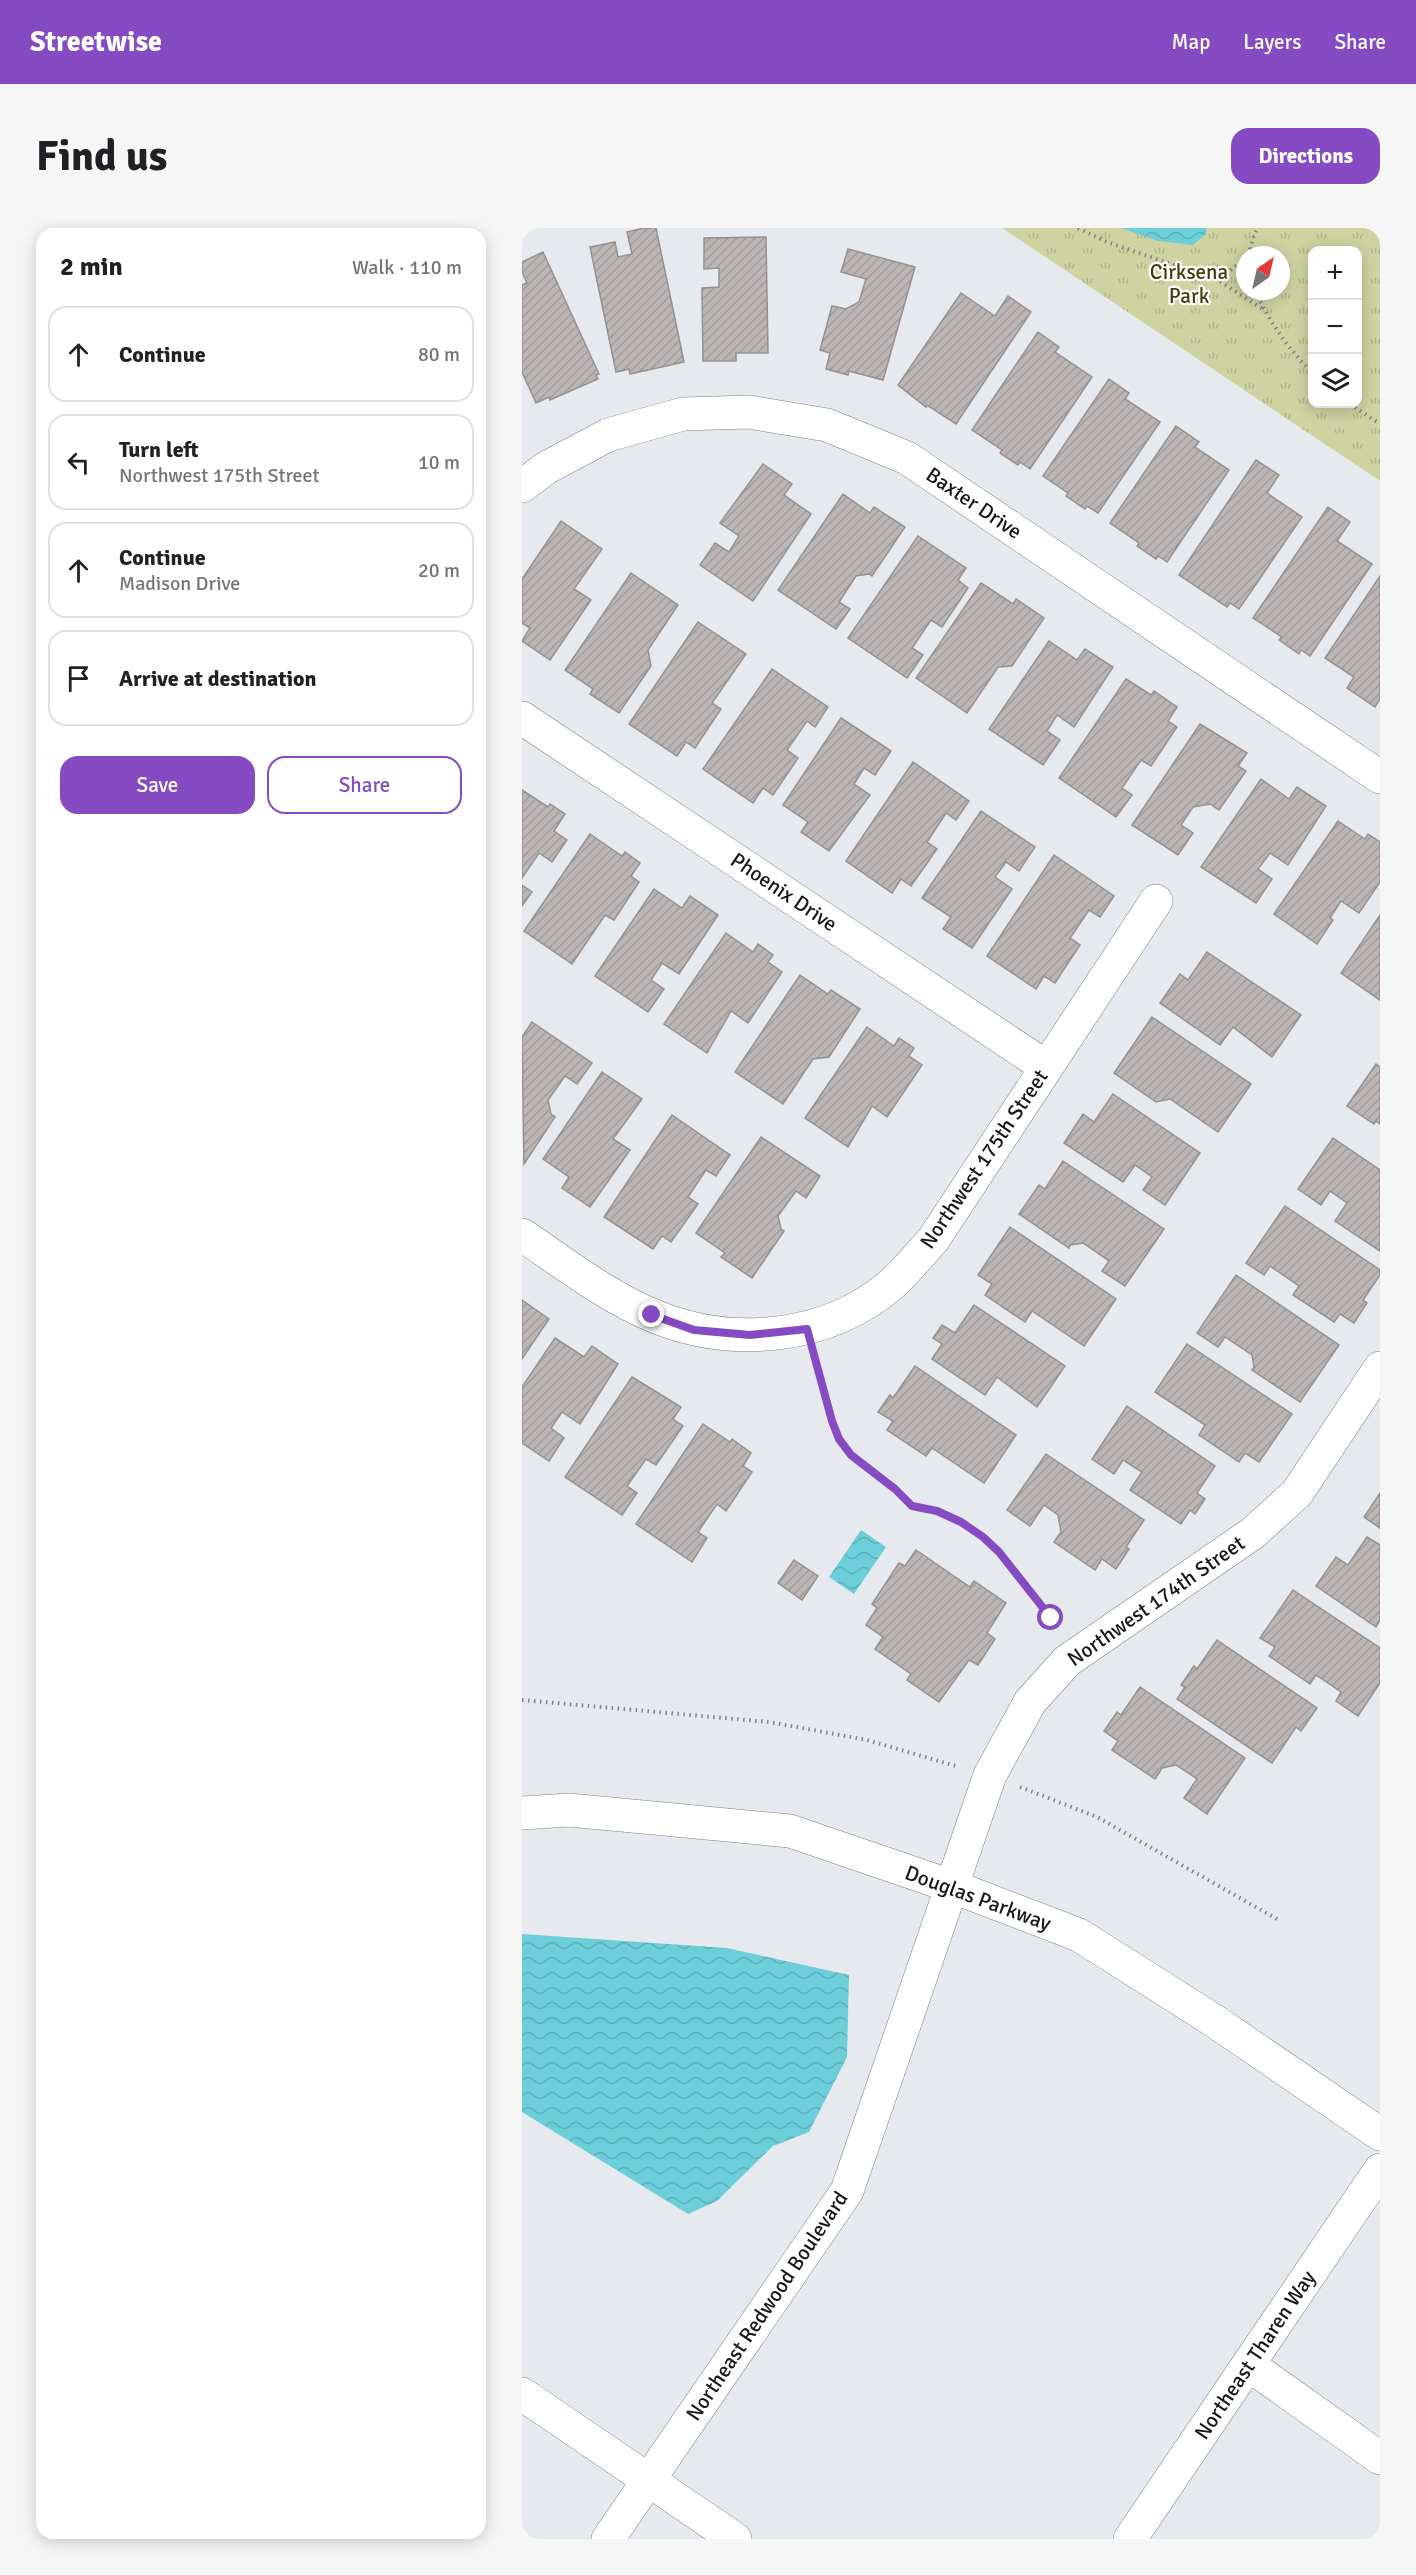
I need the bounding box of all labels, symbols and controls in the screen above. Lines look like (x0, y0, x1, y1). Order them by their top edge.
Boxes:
text: Streetwise (30, 25, 162, 59)
text: Map (1172, 29, 1210, 55)
text: Layers (1243, 29, 1301, 55)
text: Share (1334, 29, 1386, 55)
button: Directions (1231, 128, 1380, 184)
text: Find us (36, 131, 167, 182)
north arrow (1236, 246, 1290, 300)
map controls (1308, 246, 1362, 408)
button: + (1308, 246, 1362, 300)
text: 2 min (60, 251, 123, 283)
text: Walk · 110 m (352, 255, 462, 280)
park label: Cirksena Park (1150, 259, 1228, 309)
button: − (1308, 300, 1362, 354)
icon: ahead (62, 338, 95, 371)
text: Continue (119, 341, 206, 368)
text: 80 m (418, 342, 460, 367)
button: layers (1308, 354, 1362, 408)
text: Turn left (119, 436, 199, 463)
icon: left (62, 446, 95, 479)
text: 10 m (418, 450, 460, 475)
street label: Baxter Drive (921, 461, 1027, 545)
text: Northwest 175th Street (119, 463, 320, 488)
text: Continue (119, 544, 206, 571)
icon: ahead (62, 554, 95, 587)
text: 20 m (418, 558, 460, 583)
text: Madison Drive (119, 571, 240, 596)
icon: arrive (62, 662, 95, 695)
text: Arrive at destination (119, 665, 316, 692)
button: Save (60, 756, 255, 814)
button: Share (267, 756, 462, 814)
street label: Phoenix Drive (726, 847, 842, 937)
street label: Northwest 175th Street (914, 1064, 1054, 1254)
route end (638, 1301, 664, 1327)
street label: Northwest 174th Street (1062, 1530, 1250, 1672)
route start (1037, 1604, 1063, 1630)
street label: Douglas Parkway (902, 1860, 1055, 1936)
street label: Northeast Redwood Boulevard (680, 2186, 854, 2426)
street label: Northeast Tharen Way (1189, 2265, 1321, 2444)

